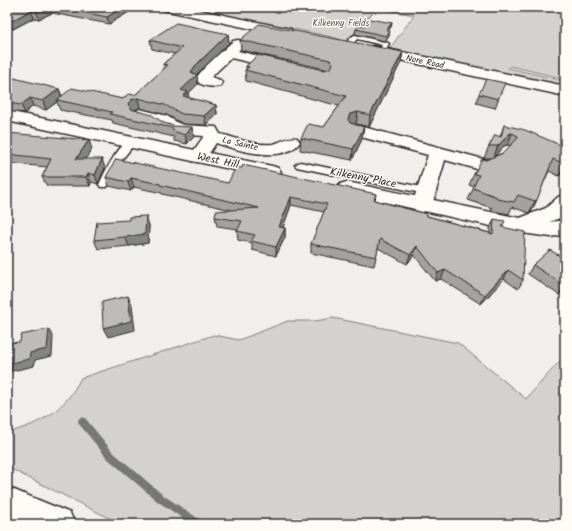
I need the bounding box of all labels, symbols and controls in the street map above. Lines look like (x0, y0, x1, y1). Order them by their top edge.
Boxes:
park label: Kilkenny Fields (313, 16, 370, 31)
street label: Nore Road (404, 51, 446, 73)
street label: La Sainte (221, 133, 259, 155)
street label: West Hill (195, 148, 241, 174)
street label: Kilkenny Place (328, 163, 398, 193)

